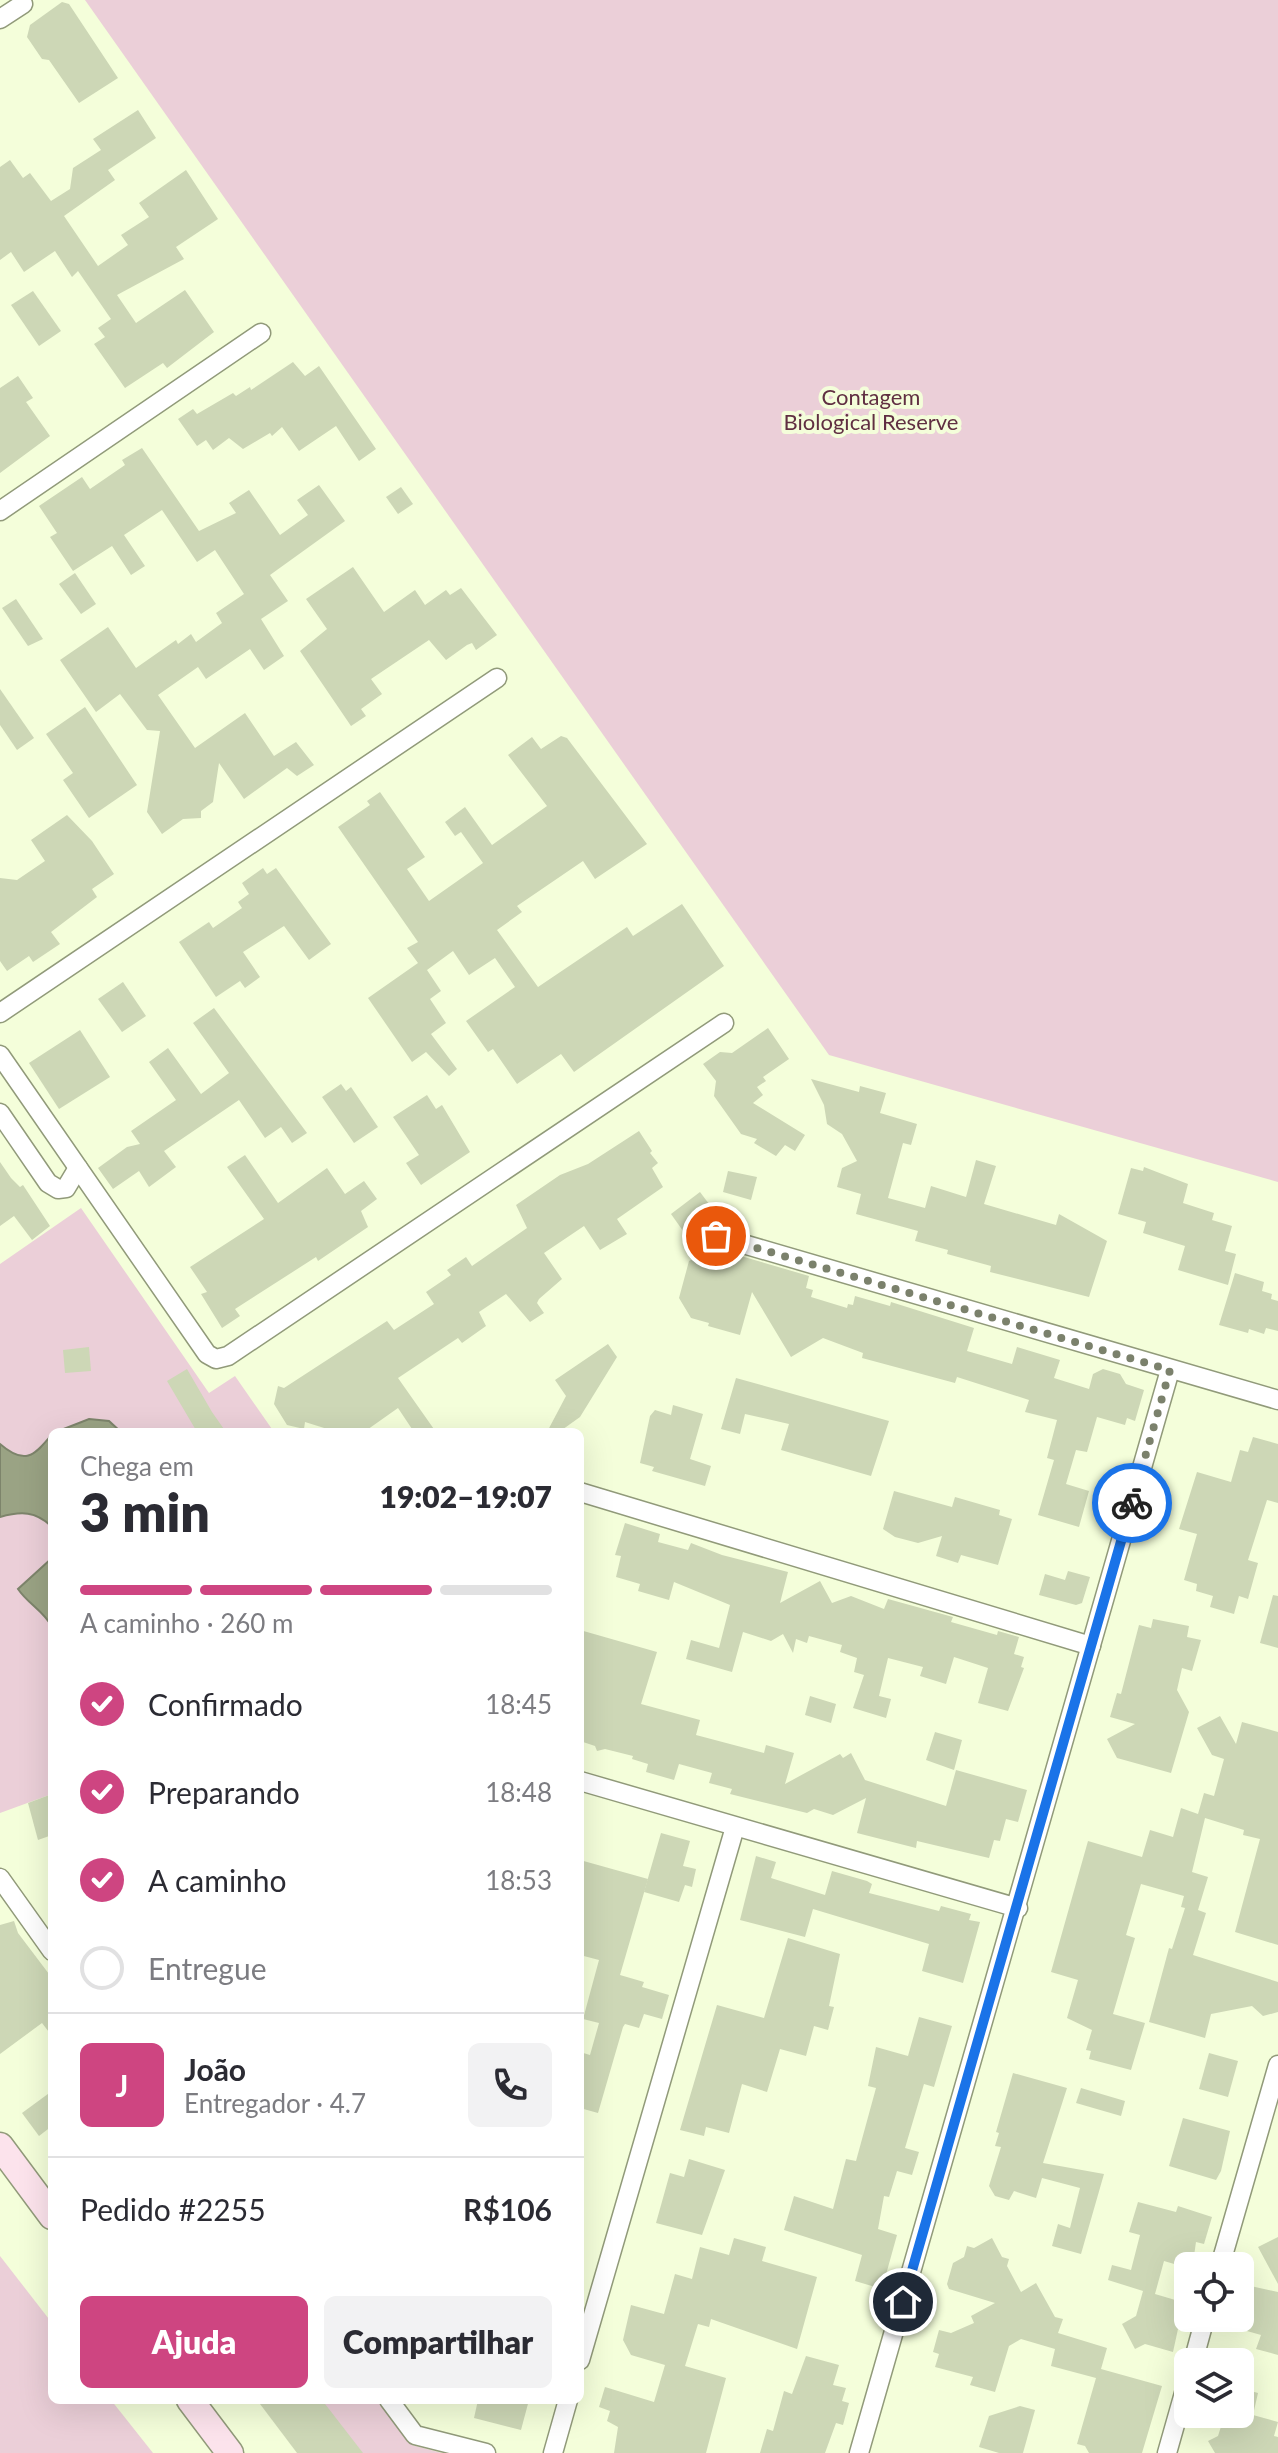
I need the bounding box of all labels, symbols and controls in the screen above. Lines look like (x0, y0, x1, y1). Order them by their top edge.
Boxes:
park label: Contagem Biological Reserve (784, 383, 958, 435)
pin (682, 1202, 750, 1270)
icon: bag (694, 1214, 738, 1258)
text: Chega em (80, 1450, 194, 1482)
courier (1092, 1463, 1172, 1543)
text: 19:02–19:07 (379, 1478, 552, 1514)
text: 3 min (80, 1481, 210, 1543)
icon: bike (1110, 1481, 1154, 1525)
text: A caminho · 260 m (80, 1607, 293, 1639)
icon: check (80, 1682, 124, 1726)
text: Confirmado (148, 1686, 303, 1722)
text: 18:45 (485, 1688, 552, 1720)
icon: check (80, 1770, 124, 1814)
text: Preparando (148, 1774, 300, 1810)
text: 18:48 (485, 1776, 552, 1808)
icon: check (80, 1858, 124, 1902)
text: A caminho (148, 1862, 287, 1898)
text: 18:53 (485, 1864, 552, 1896)
text: Entregue (148, 1950, 267, 1986)
button: phone (468, 2043, 552, 2127)
text: João (184, 2051, 246, 2087)
text: J (116, 2067, 128, 2103)
text: Entregador · 4.7 (184, 2087, 366, 2119)
text: Pedido #2255 (80, 2191, 266, 2227)
text: R$106 (463, 2191, 552, 2227)
map controls (1174, 2252, 1254, 2428)
button: locate (1174, 2252, 1254, 2332)
pin (869, 2268, 937, 2336)
icon: home (881, 2280, 925, 2324)
button: Ajuda (80, 2296, 308, 2388)
button: Compartilhar (324, 2296, 552, 2388)
button: layers (1174, 2348, 1254, 2428)

